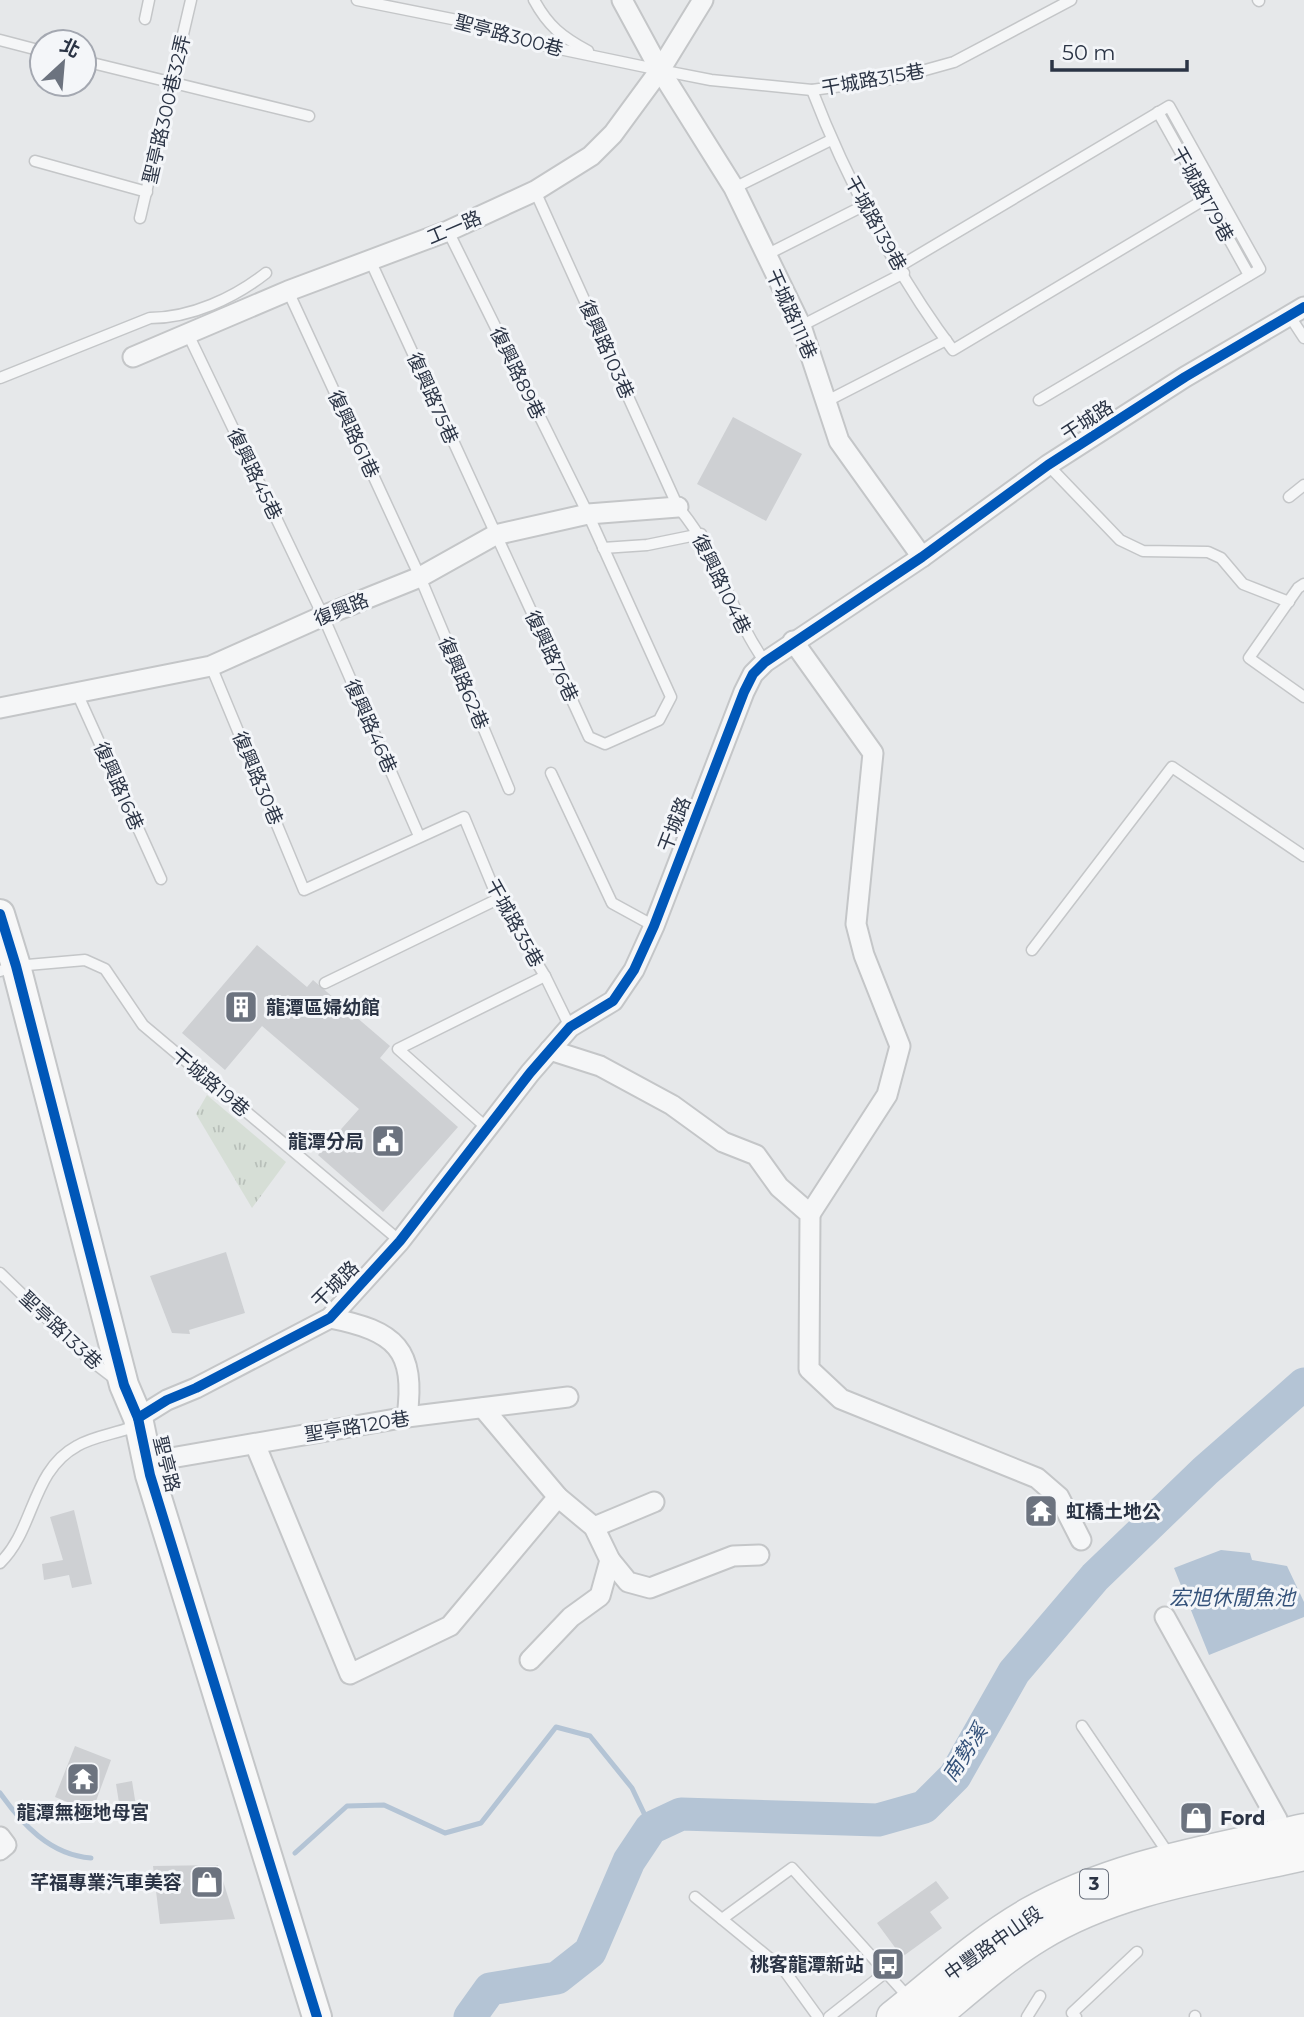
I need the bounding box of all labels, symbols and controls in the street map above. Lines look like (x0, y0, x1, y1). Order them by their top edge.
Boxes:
street label: 聖亭路300巷 (452, 10, 566, 61)
north arrow (28, 28, 98, 98)
scale bar (1052, 28, 1187, 72)
street label: 聖亭路300巷32弄 (138, 32, 195, 186)
text: 北 (57, 34, 84, 63)
text: 50 m (1062, 40, 1116, 65)
street label: 干城路315巷 (820, 59, 926, 100)
street label: 干城路179巷 (1167, 142, 1238, 246)
street label: 干城路139巷 (840, 172, 911, 275)
street label: 工一路 (423, 206, 485, 249)
street label: 干城路111巷 (761, 265, 822, 363)
street label: 復興路103巷 (574, 296, 639, 402)
street label: 復興路89巷 (485, 323, 550, 423)
street label: 復興路75巷 (402, 349, 463, 447)
street label: 復興路61巷 (323, 387, 384, 482)
street label: 干城路 (1057, 395, 1117, 446)
street label: 復興路45巷 (222, 425, 287, 524)
street label: 復興路104巷 (688, 531, 756, 638)
street label: 復興路 (310, 588, 372, 631)
street label: 復興路76巷 (520, 607, 583, 706)
street label: 復興路62巷 (434, 633, 493, 733)
street label: 復興路46巷 (340, 676, 401, 777)
street label: 復興路30巷 (228, 728, 288, 828)
street label: 復興路16巷 (89, 738, 148, 834)
street label: 干城路 (654, 793, 695, 855)
street label: 干城路35巷 (481, 875, 548, 971)
building icon: 龍潭區婦幼館 (222, 988, 260, 1026)
place label: 龍潭區婦幼館 (266, 996, 380, 1019)
street label: 干城路19巷 (167, 1043, 254, 1122)
public building icon: 龍潭分局 (369, 1122, 407, 1160)
place label: 龍潭分局 (288, 1130, 364, 1153)
street label: 干城路 (307, 1256, 364, 1313)
street label: 聖亭路133巷 (15, 1286, 107, 1374)
street label: 聖亭路120巷 (303, 1407, 411, 1446)
street label: 聖亭路 (148, 1434, 185, 1495)
temple icon: 虹橋土地公 (1022, 1492, 1060, 1530)
place label: 虹橋土地公 (1066, 1500, 1161, 1523)
water label: 宏旭休閒魚池 (1169, 1585, 1297, 1610)
water label: 南勢溪 (937, 1717, 994, 1786)
temple icon: 龍潭無極地母宮 (64, 1760, 102, 1798)
shop icon: Ford (1177, 1799, 1215, 1837)
place label: 龍潭無極地母宮 (16, 1801, 150, 1824)
place label: Ford (1220, 1807, 1266, 1830)
shop icon: 芊福專業汽車美容 (188, 1863, 226, 1901)
road number: 3 (1080, 1870, 1108, 1898)
place label: 芊福專業汽車美容 (30, 1871, 182, 1894)
street label: 中豐路中山段 (940, 1901, 1047, 1986)
bus stop icon: 桃客龍潭新站 (869, 1945, 907, 1983)
place label: 桃客龍潭新站 (750, 1953, 864, 1976)

